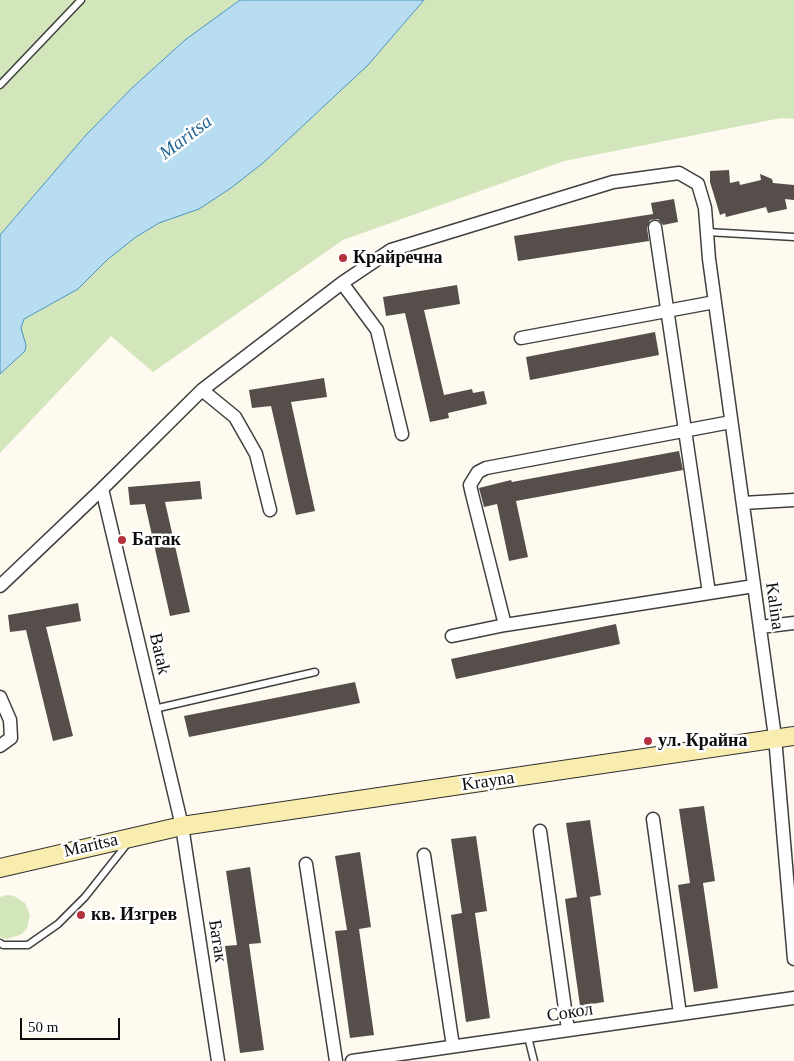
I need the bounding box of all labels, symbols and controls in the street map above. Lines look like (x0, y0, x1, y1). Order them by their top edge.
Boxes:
water label: Maritsa (155, 111, 217, 165)
place label: Крайречна (353, 247, 443, 269)
marker: Крайречна (337, 252, 349, 264)
place label: Батак (132, 529, 181, 551)
marker: Батак (116, 534, 128, 546)
street label: Kalina (760, 581, 788, 631)
street label: Batak (144, 631, 174, 677)
place label: ул. Крайна (658, 730, 747, 752)
marker: ул. Крайна (642, 735, 654, 747)
street label: Krayna (460, 768, 516, 796)
street label: Maritsa (62, 829, 120, 863)
place label: кв. Изгрев (91, 904, 177, 926)
marker: кв. Изгрев (75, 909, 87, 921)
street label: Батак (203, 918, 231, 964)
street label: Сокол (545, 999, 595, 1027)
scale bar (22, 1008, 122, 1040)
text: 50 m (28, 1019, 58, 1035)

